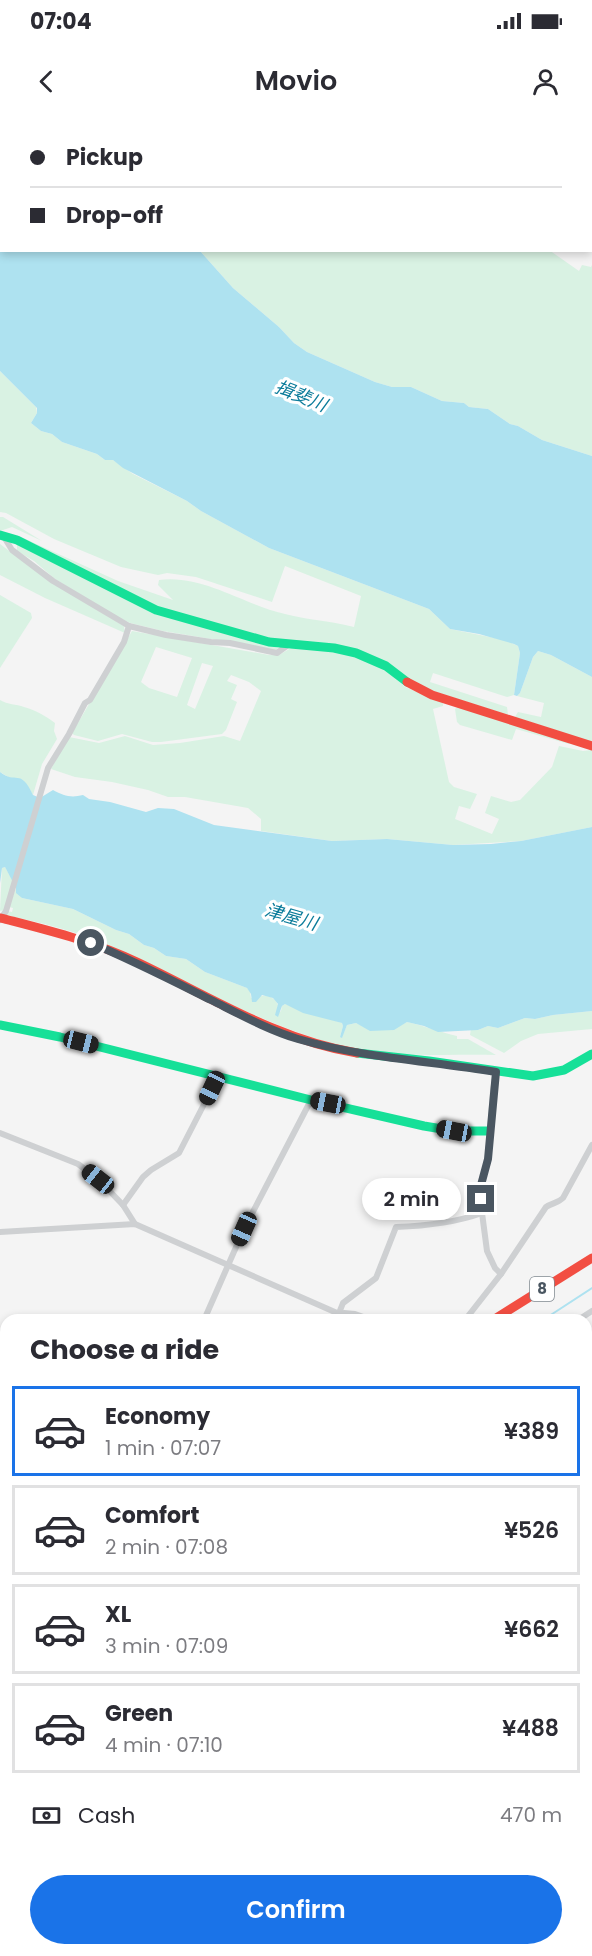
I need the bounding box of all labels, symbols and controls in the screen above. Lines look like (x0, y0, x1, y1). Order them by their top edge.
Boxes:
text: 07:04 (30, 6, 92, 37)
text: Movio (255, 62, 337, 99)
icon: back (30, 65, 63, 98)
icon: person (529, 65, 562, 98)
text: Pickup (66, 142, 143, 173)
text: Drop-off (66, 200, 163, 231)
water label: 揖斐川 (271, 374, 333, 418)
water label: 津屋川 (262, 897, 322, 937)
route start (77, 929, 104, 956)
car (61, 1029, 101, 1055)
car (196, 1068, 228, 1108)
car (309, 1091, 347, 1115)
car (435, 1119, 473, 1143)
car (78, 1161, 118, 1197)
callout: 2 min (361, 1178, 460, 1220)
text: 2 min (384, 1185, 439, 1213)
route end (467, 1185, 494, 1212)
car (228, 1209, 260, 1249)
road number: 8 (530, 1277, 554, 1301)
text: Choose a ride (30, 1331, 219, 1368)
text: Economy (105, 1401, 210, 1432)
icon: car (33, 1404, 87, 1458)
text: ¥389 (504, 1416, 559, 1447)
text: 1 min · 07:07 (105, 1434, 221, 1462)
text: Comfort (105, 1500, 199, 1531)
icon: car (33, 1503, 87, 1557)
text: ¥526 (504, 1515, 559, 1546)
text: 2 min · 07:08 (105, 1533, 228, 1561)
text: XL (105, 1599, 131, 1630)
icon: car (33, 1602, 87, 1656)
text: ¥662 (504, 1614, 559, 1645)
text: 3 min · 07:09 (105, 1632, 228, 1660)
text: Green (105, 1698, 173, 1729)
icon: car (33, 1701, 87, 1755)
text: ¥488 (502, 1713, 559, 1744)
text: 4 min · 07:10 (105, 1731, 223, 1759)
icon: cash (30, 1799, 63, 1832)
text: Cash (78, 1800, 135, 1831)
text: 470 m (500, 1801, 562, 1829)
button: Confirm (30, 1875, 562, 1944)

